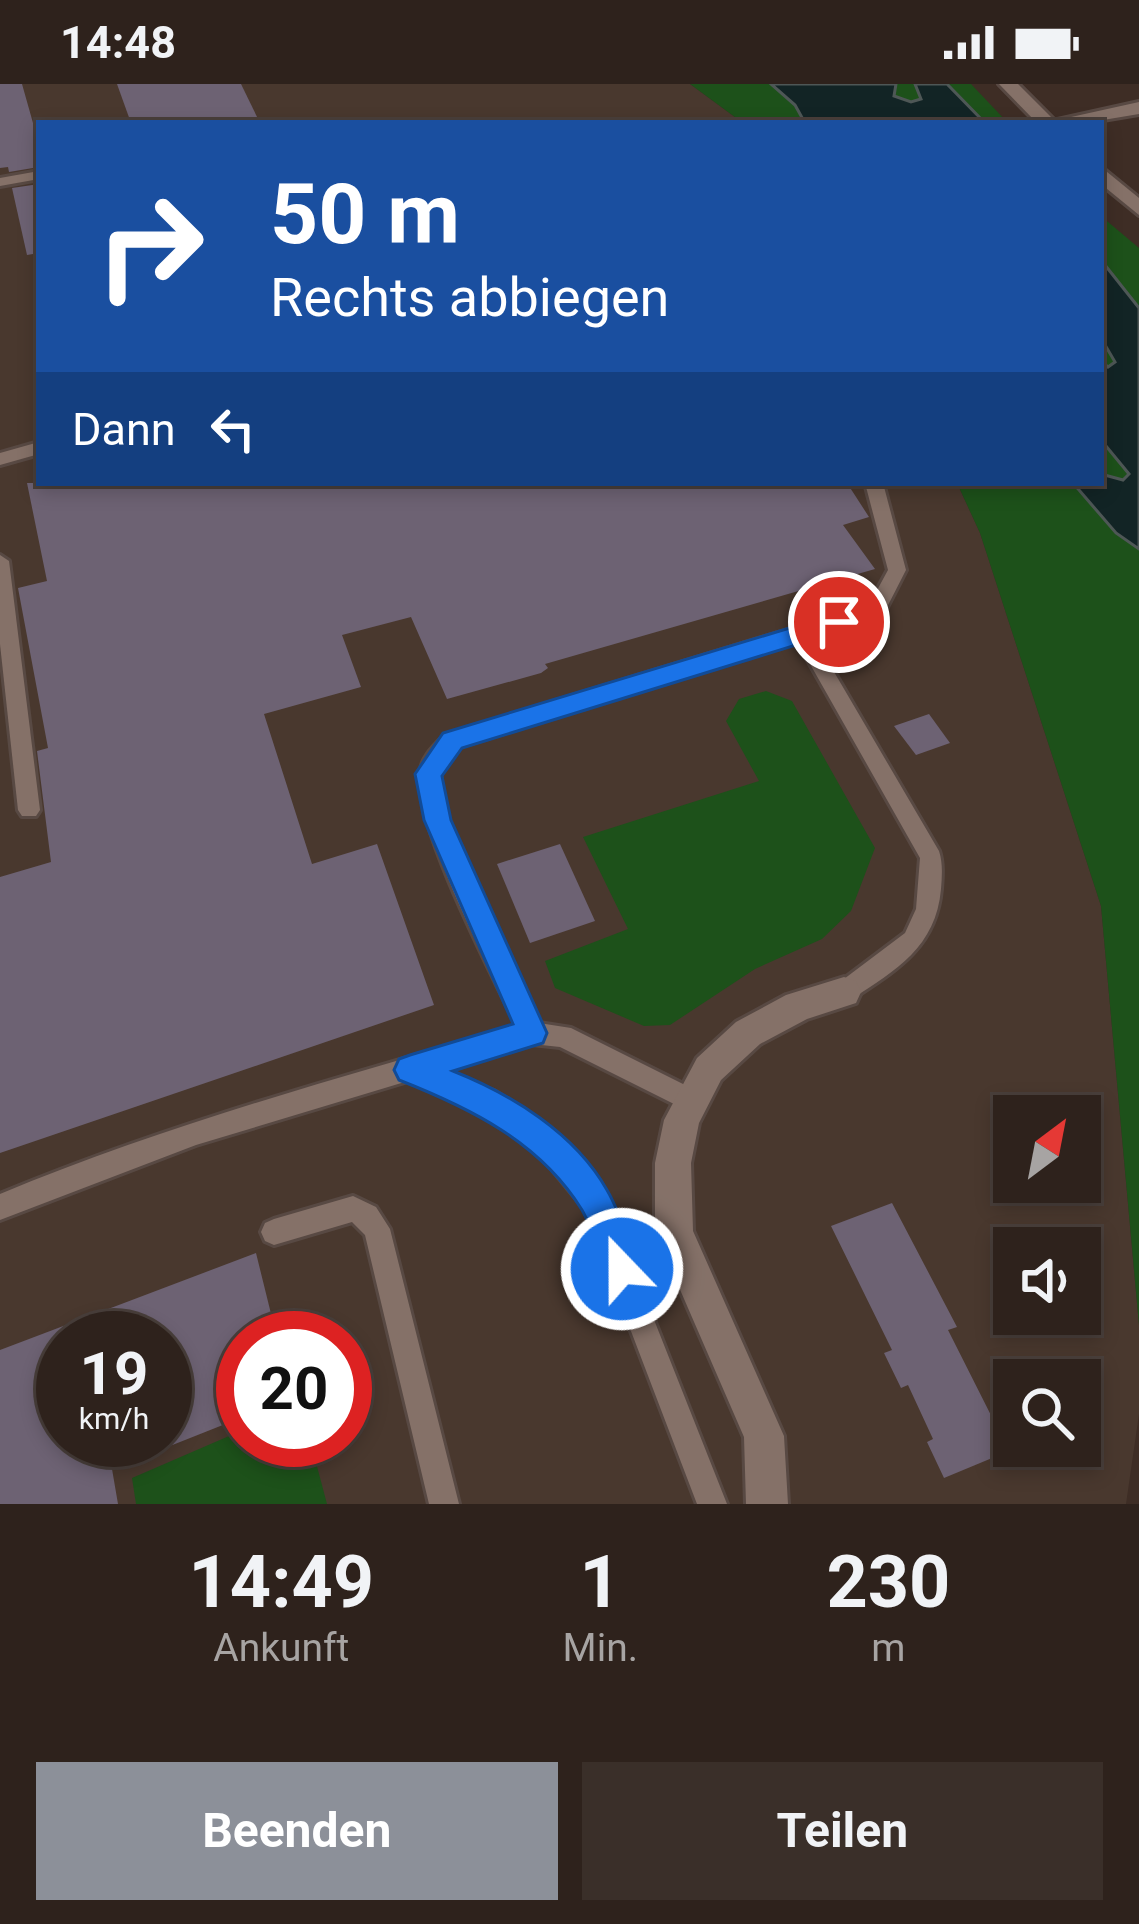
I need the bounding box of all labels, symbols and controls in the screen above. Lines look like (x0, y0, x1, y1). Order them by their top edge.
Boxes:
text: 14:48 (60, 16, 176, 69)
text: 50 m (270, 165, 460, 264)
icon: right (72, 168, 228, 324)
text: Rechts abbiegen (270, 266, 669, 329)
icon: left (200, 396, 266, 462)
text: Dann (72, 403, 176, 456)
pin (788, 571, 890, 673)
icon: arrive (806, 589, 872, 655)
north arrow (993, 1095, 1101, 1203)
map controls (993, 1095, 1101, 1467)
position arrow (559, 1206, 685, 1332)
button: sound (993, 1227, 1101, 1335)
speed limit sign: 20 (216, 1311, 372, 1467)
text: 19 (80, 1338, 148, 1409)
button: search (993, 1359, 1101, 1467)
text: km/h (79, 1401, 149, 1436)
text: 14:49 (189, 1540, 374, 1625)
text: 1 (580, 1540, 621, 1625)
text: 230 (826, 1540, 950, 1625)
text: Ankunft (213, 1625, 349, 1671)
text: Min. (563, 1625, 638, 1671)
text: m (871, 1625, 906, 1671)
button: Beenden (36, 1762, 558, 1900)
button: Teilen (582, 1762, 1103, 1900)

